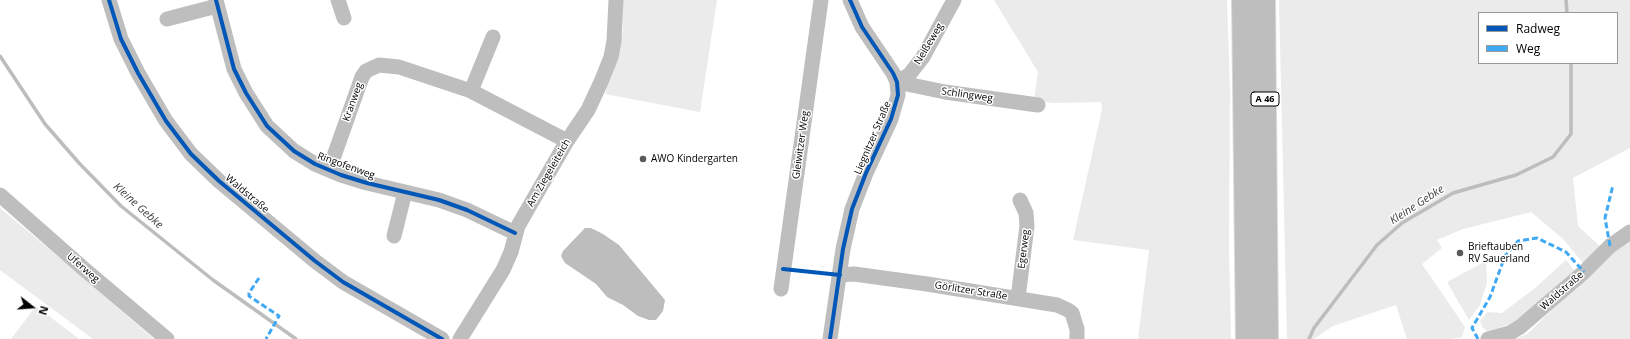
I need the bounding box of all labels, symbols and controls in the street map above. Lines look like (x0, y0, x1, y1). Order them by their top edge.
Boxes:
legend (1478, 12, 1618, 64)
text: Radweg (1516, 20, 1560, 37)
street label: Neißeweg (912, 21, 946, 67)
text: Weg (1516, 40, 1540, 57)
street label: Kranweg (340, 81, 366, 123)
street label: Schlingweg (941, 85, 993, 105)
road number: A 46 (1251, 92, 1279, 106)
street label: Liegnitzer Straße (852, 100, 894, 176)
street label: Gleiwitzer Weg (790, 110, 812, 180)
street label: Am Ziegeleiteich (525, 137, 573, 209)
street label: Ringofenweg (316, 150, 376, 182)
place label: AWO Kindergarten (651, 153, 738, 165)
marker: AWO Kindergarten (638, 154, 648, 164)
street label: Waldstraße (223, 172, 271, 216)
water label: Kleine Gebke (111, 180, 165, 232)
water label: Kleine Gebke (1387, 183, 1447, 227)
street label: Egerweg (1016, 229, 1032, 269)
place label: Brieftauben RV Sauerland (1468, 241, 1530, 264)
marker: Brieftauben RV Sauerland (1455, 248, 1465, 258)
street label: Uferweg (64, 251, 102, 285)
street label: Waldstraße (1538, 269, 1586, 313)
street label: Görlitzer Straße (934, 279, 1008, 303)
north arrow (12, 287, 52, 327)
text: N (35, 304, 52, 317)

